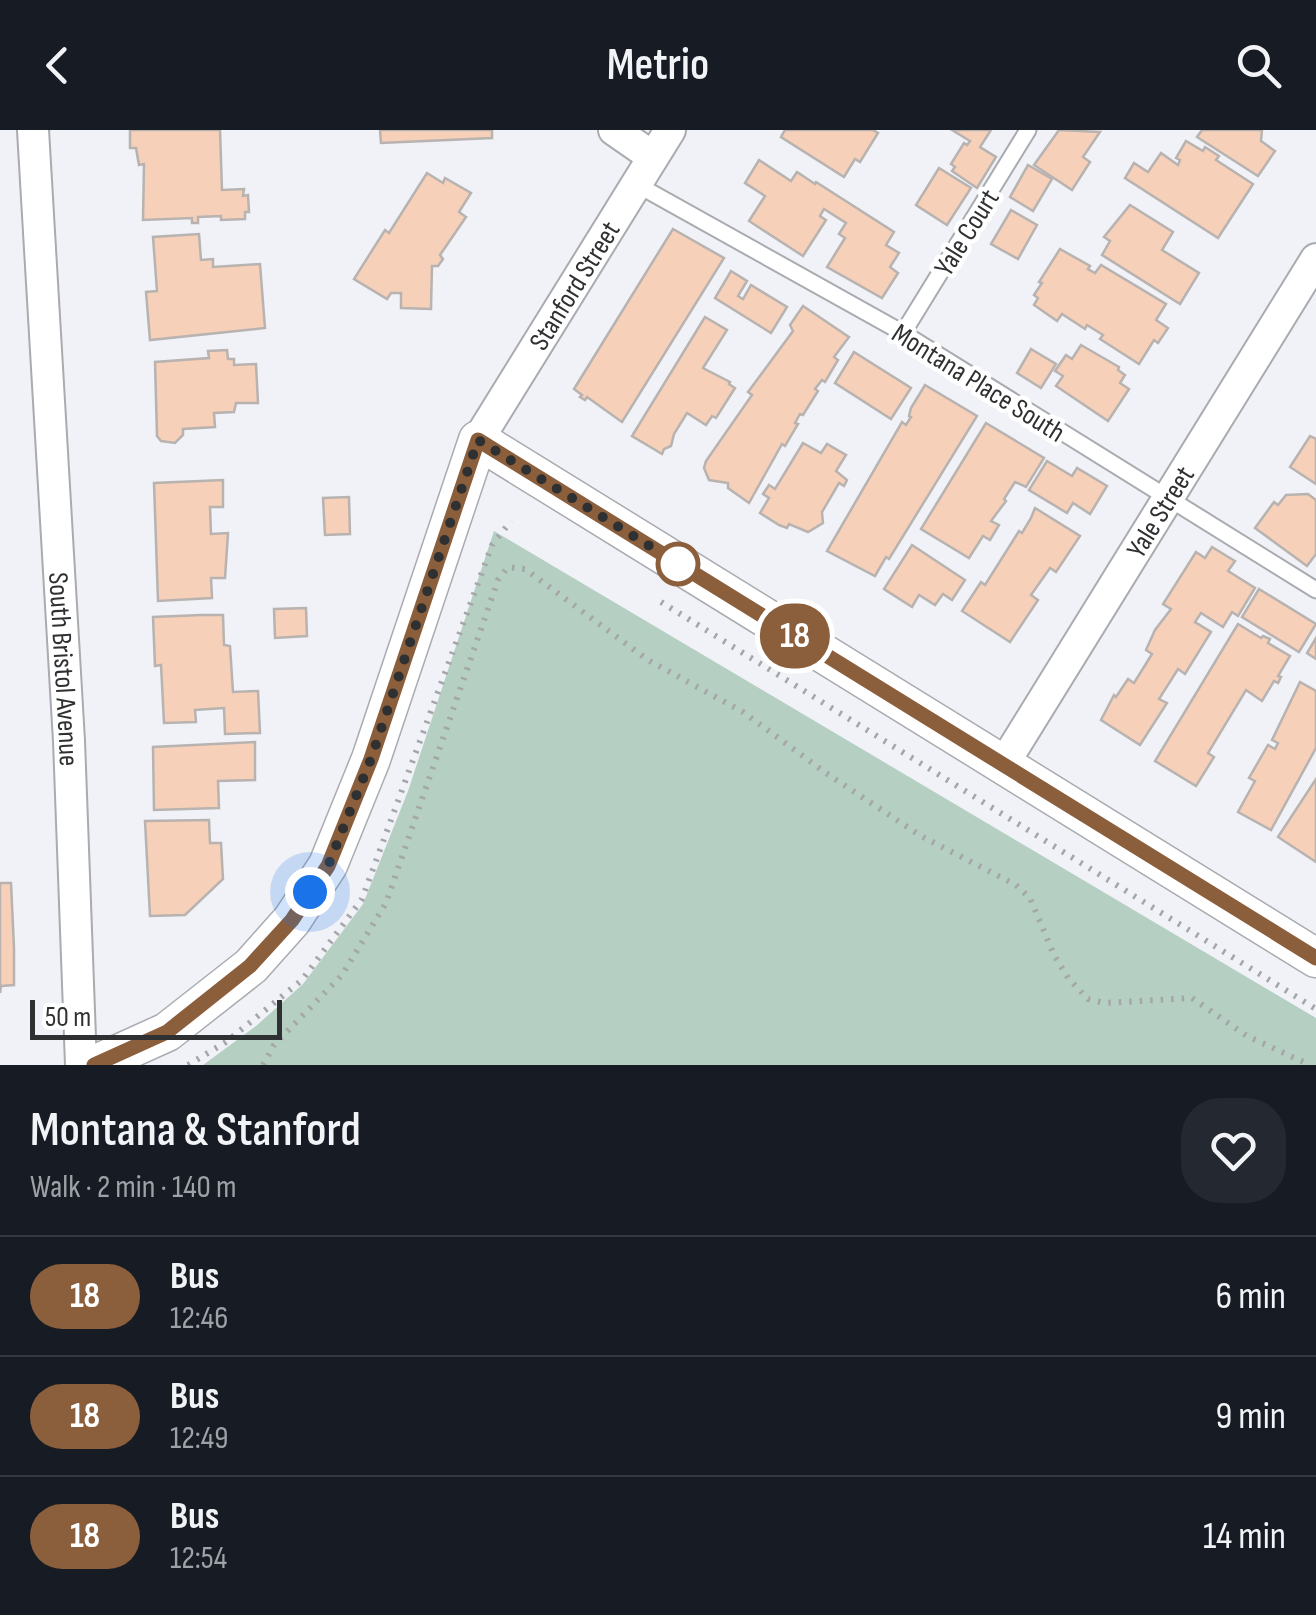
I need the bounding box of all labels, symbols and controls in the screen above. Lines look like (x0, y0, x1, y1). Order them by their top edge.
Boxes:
icon: back (30, 38, 85, 93)
text: Metrio (607, 38, 709, 93)
icon: search (1231, 38, 1286, 93)
street label: Yale Court (928, 183, 1007, 282)
street label: Stanford Street (523, 216, 627, 356)
street label: Montana Place South (886, 317, 1071, 450)
street label: Yale Street (1120, 461, 1202, 564)
unlabelled marker (657, 543, 699, 585)
street label: South Bristol Avenue (41, 571, 85, 767)
line badge: 18 (750, 604, 840, 668)
text: 18 (780, 615, 810, 658)
your location (285, 867, 335, 917)
scale bar (30, 995, 282, 1040)
text: 50 m (45, 1001, 91, 1034)
button: heart (1181, 1098, 1286, 1203)
text: Montana & Stanford (30, 1102, 361, 1159)
text: Walk · 2 min · 140 m (30, 1168, 237, 1207)
text: Bus (170, 1254, 219, 1299)
text: 6 min (1216, 1274, 1286, 1319)
text: 18 (70, 1275, 100, 1318)
text: 12:46 (170, 1299, 228, 1338)
text: Bus (170, 1374, 219, 1419)
text: 9 min (1215, 1394, 1286, 1439)
text: 18 (70, 1395, 100, 1438)
text: 12:49 (170, 1419, 228, 1458)
text: Bus (170, 1494, 219, 1539)
text: 14 min (1203, 1514, 1286, 1559)
text: 18 (70, 1515, 100, 1558)
text: 12:54 (170, 1539, 227, 1578)

